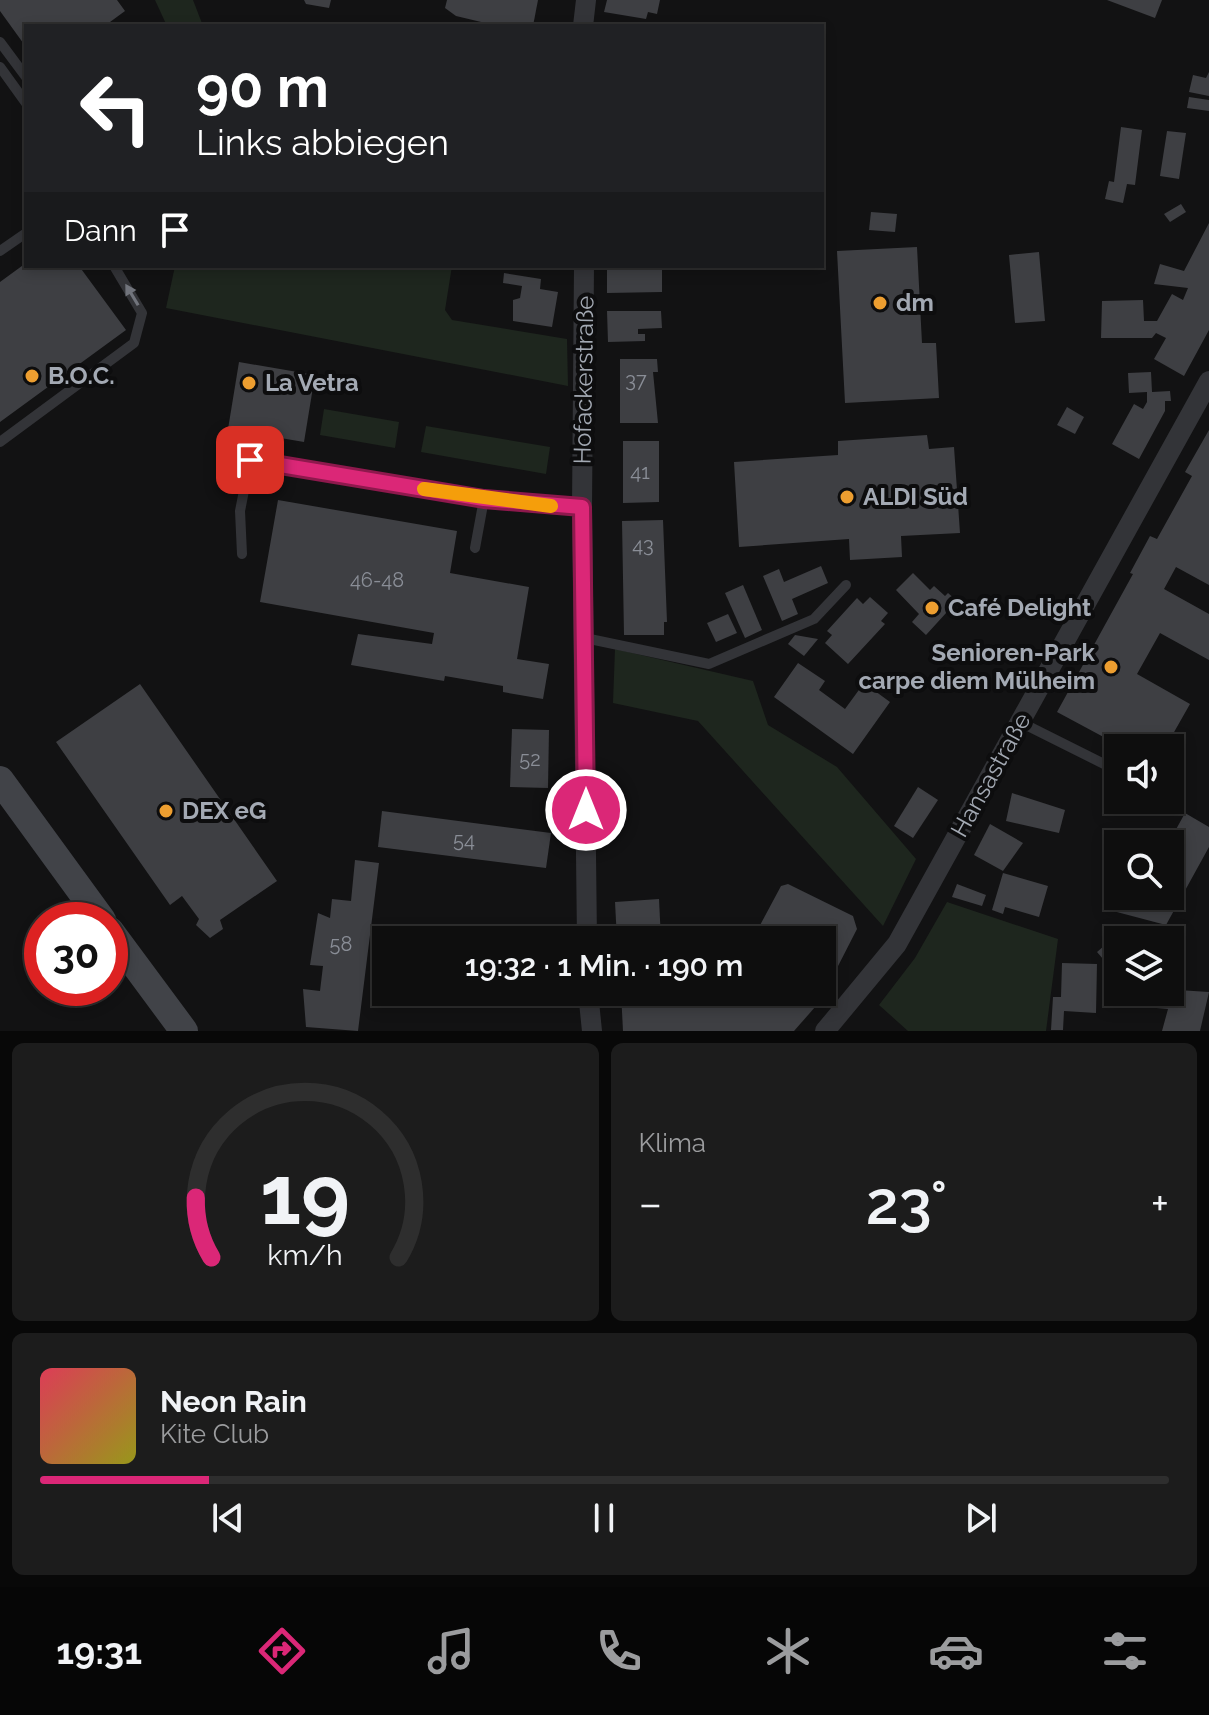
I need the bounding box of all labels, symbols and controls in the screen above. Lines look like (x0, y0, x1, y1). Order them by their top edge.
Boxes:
text: 90 m (196, 54, 329, 120)
icon: left (64, 56, 168, 160)
text: Links abbiegen (196, 121, 449, 163)
icon: arrive (153, 208, 197, 252)
text: Dann (64, 213, 137, 248)
one-way arrow (125, 284, 139, 306)
place label: dm (896, 288, 934, 317)
marker: dm (871, 294, 889, 312)
street label: Hofackerstraße (568, 295, 599, 465)
place label: B.O.C. (48, 361, 115, 390)
marker: B.O.C. (23, 367, 41, 385)
place label: La Vetra (265, 368, 359, 397)
house number: 37 (625, 368, 647, 392)
marker: La Vetra (240, 374, 258, 392)
pin (216, 426, 284, 494)
icon: arrive (228, 438, 272, 482)
house number: 41 (630, 460, 650, 484)
place label: ALDI Süd (863, 482, 968, 511)
marker: ALDI Süd (838, 488, 856, 506)
house number: 43 (632, 533, 654, 557)
house number: 46-48 (350, 568, 404, 592)
place label: Café Delight (948, 593, 1091, 622)
marker: Café Delight (923, 599, 941, 617)
place label: Senioren-Park carpe diem Mülheim (858, 638, 1096, 695)
marker: Senioren-Park carpe diem Mülheim (1102, 658, 1120, 676)
street label: Hansastraße (944, 707, 1037, 842)
map controls (1104, 734, 1184, 1006)
button: sound (1104, 734, 1184, 814)
house number: 52 (519, 747, 541, 771)
position arrow (544, 768, 628, 852)
place label: DEX eG (182, 796, 266, 825)
marker: DEX eG (157, 802, 175, 820)
house number: 54 (453, 828, 475, 852)
button: search (1104, 830, 1184, 910)
speed limit sign: 30 (24, 902, 128, 1006)
button: layers (1104, 926, 1184, 1006)
house number: 58 (330, 932, 352, 956)
text: 19:32 · 1 Min. · 190 m (465, 948, 743, 983)
text: Klima (639, 1128, 706, 1158)
text: 19 (260, 1146, 350, 1243)
text: 23° (866, 1168, 947, 1238)
text: − (639, 1178, 662, 1229)
text: + (1151, 1178, 1169, 1229)
text: km/h (268, 1238, 343, 1272)
text: Neon Rain (160, 1384, 307, 1419)
text: Kite Club (160, 1419, 269, 1449)
icon: previous (206, 1496, 250, 1540)
icon: pause (582, 1496, 626, 1540)
icon: next (959, 1496, 1003, 1540)
icon: directions (254, 1623, 310, 1679)
icon: music (423, 1623, 479, 1679)
icon: phone (591, 1623, 647, 1679)
icon: climate (760, 1623, 816, 1679)
icon: car (928, 1623, 984, 1679)
icon: filters (1097, 1623, 1153, 1679)
text: 19:31 (56, 1630, 142, 1672)

